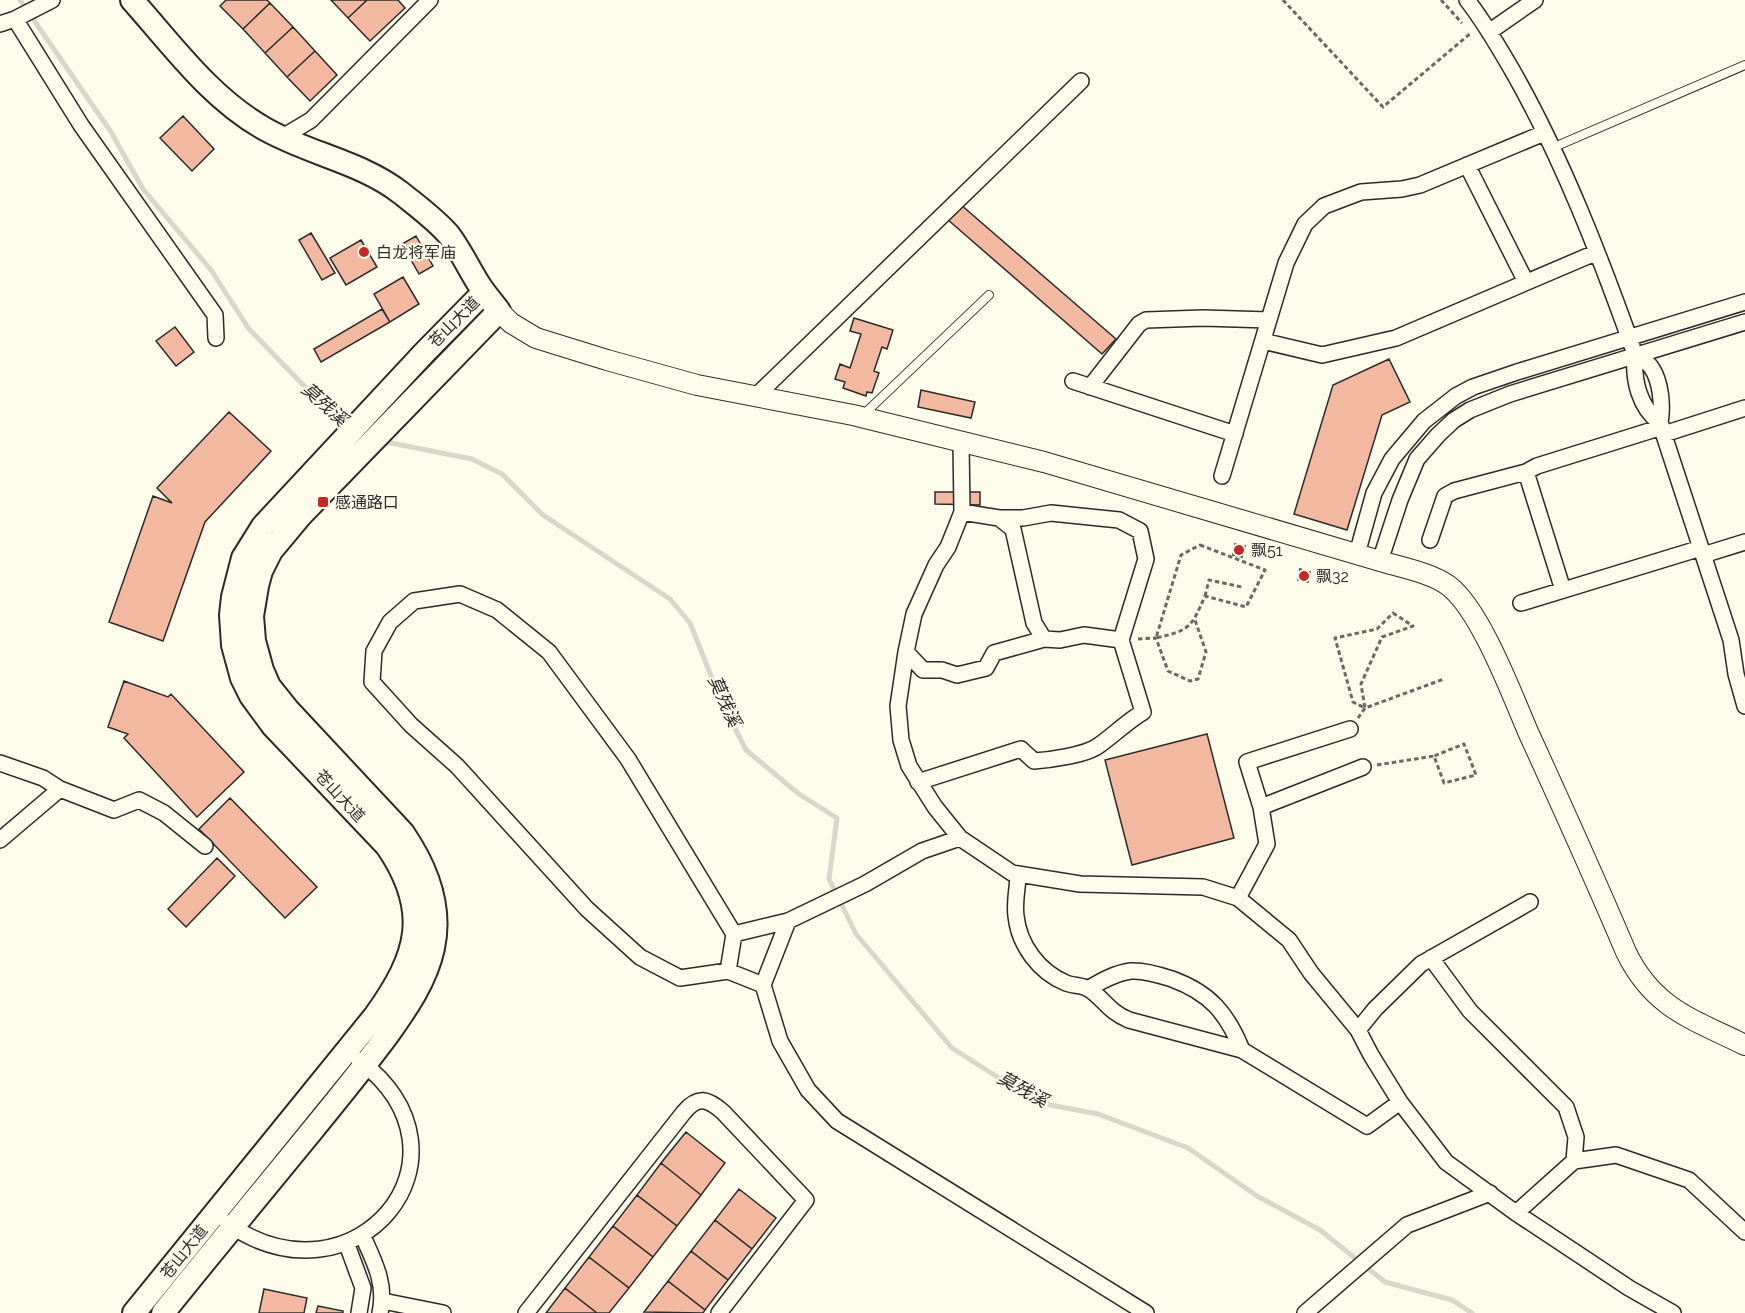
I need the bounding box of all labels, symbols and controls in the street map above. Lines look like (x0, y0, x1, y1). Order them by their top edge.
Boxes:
place label: 白龙将军庙 (376, 243, 456, 262)
marker: 白龙将军庙 (357, 245, 371, 259)
street label: 苍山大道 (425, 293, 483, 351)
water label: 莫残溪 (298, 378, 354, 431)
place label: 感通路口 (335, 493, 399, 512)
marker: 感通路口 (316, 495, 330, 509)
place label: 飘51 (1251, 541, 1283, 560)
marker: 飘51 (1232, 543, 1246, 557)
place label: 飘32 (1316, 567, 1349, 586)
marker: 飘32 (1297, 569, 1311, 583)
water label: 莫残溪 (704, 672, 746, 732)
street label: 苍山大道 (311, 766, 369, 826)
water label: 莫残溪 (994, 1067, 1053, 1112)
street label: 苍山大道 (156, 1221, 212, 1283)

